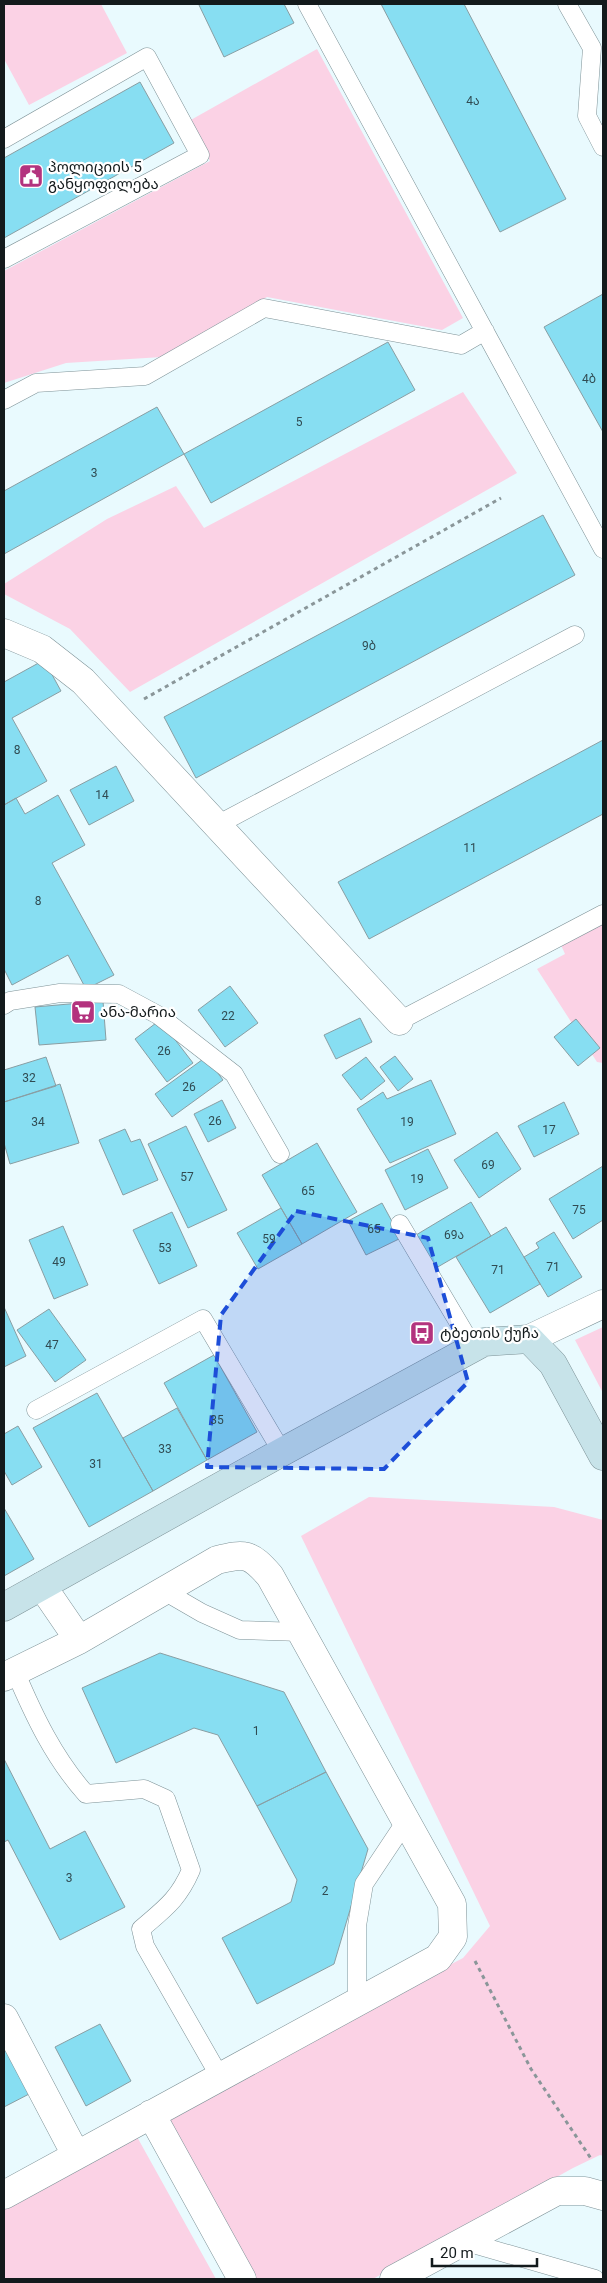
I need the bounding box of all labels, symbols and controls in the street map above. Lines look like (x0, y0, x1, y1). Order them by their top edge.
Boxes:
house number: 4ა (466, 94, 480, 108)
place label: პოლიციის 5 განყოფილება (48, 158, 159, 193)
public building icon: პოლიციის 5 განყოფილება (18, 163, 44, 189)
house number: 4ბ (582, 372, 596, 386)
house number: 5 (296, 415, 303, 429)
house number: 3 (91, 466, 97, 480)
house number: 9ბ (362, 639, 376, 653)
house number: 8 (14, 743, 21, 757)
house number: 14 (95, 788, 109, 802)
house number: 11 (463, 841, 477, 855)
house number: 8 (35, 894, 42, 908)
supermarket icon: ანა-მარია (70, 999, 96, 1025)
place label: ანა-მარია (100, 1003, 176, 1021)
house number: 22 (221, 1009, 235, 1023)
house number: 26 (157, 1044, 171, 1058)
house number: 32 (22, 1071, 36, 1085)
house number: 26 (182, 1080, 196, 1094)
house number: 26 (208, 1114, 222, 1128)
house number: 34 (31, 1115, 45, 1129)
house number: 19 (400, 1115, 414, 1129)
house number: 17 (542, 1123, 556, 1137)
house number: 69 (481, 1158, 495, 1172)
house number: 57 (180, 1170, 194, 1184)
house number: 19 (410, 1172, 424, 1186)
house number: 65 (301, 1184, 315, 1198)
house number: 75 (572, 1203, 586, 1217)
house number: 65 (367, 1222, 381, 1236)
house number: 69ა (444, 1228, 464, 1242)
house number: 59 (262, 1232, 276, 1246)
house number: 53 (158, 1241, 172, 1255)
house number: 49 (52, 1255, 66, 1269)
house number: 71 (546, 1260, 560, 1274)
house number: 71 (491, 1263, 505, 1277)
bus stop icon: ტბეთის ქუჩა (409, 1320, 435, 1346)
place label: ტბეთის ქუჩა (440, 1324, 539, 1342)
house number: 47 (45, 1338, 59, 1352)
house number: 35 (210, 1413, 224, 1427)
house number: 33 (158, 1442, 172, 1456)
house number: 31 (89, 1457, 103, 1471)
house number: 1 (253, 1724, 259, 1738)
house number: 3 (66, 1871, 72, 1885)
house number: 2 (322, 1884, 329, 1898)
scale bar (432, 2236, 537, 2268)
text: 20 m (440, 2244, 474, 2262)

